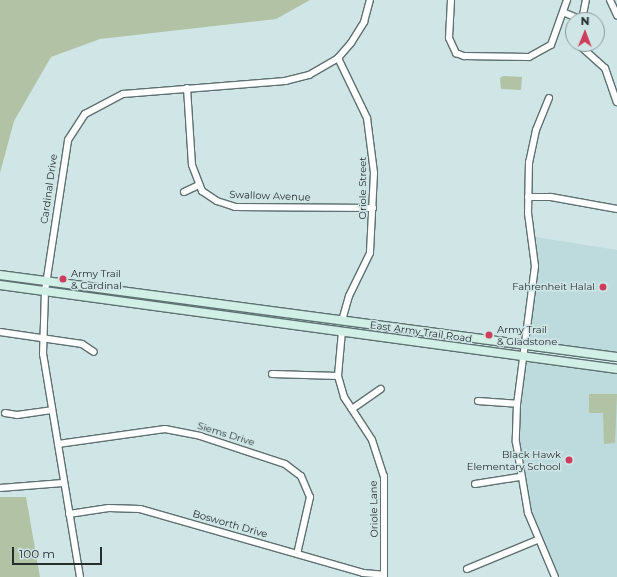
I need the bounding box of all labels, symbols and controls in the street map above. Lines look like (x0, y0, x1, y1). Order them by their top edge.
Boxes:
north arrow (565, 12, 605, 52)
text: N (581, 14, 590, 28)
street label: Cardinal Drive (38, 153, 60, 225)
street label: Oriole Street (357, 157, 369, 219)
street label: Swallow Avenue (229, 189, 311, 203)
place label: Army Trail & Cardinal (71, 267, 122, 290)
marker: Army Trail & Cardinal (58, 274, 68, 284)
place label: Fahrenheit Halal (512, 281, 595, 293)
marker: Fahrenheit Halal (598, 282, 608, 292)
street label: East Army Trail Road (369, 319, 473, 345)
place label: Army Trail & Gladstone (497, 323, 557, 346)
marker: Army Trail & Gladstone (484, 330, 494, 340)
street label: Siems Drive (196, 420, 256, 448)
place label: Black Hawk Elementary School (467, 448, 561, 472)
marker: Black Hawk Elementary School (564, 455, 574, 465)
street label: Oriole Lane (368, 480, 380, 538)
street label: Bosworth Drive (191, 508, 269, 540)
scale bar (14, 539, 104, 565)
text: 100 m (19, 546, 55, 561)

